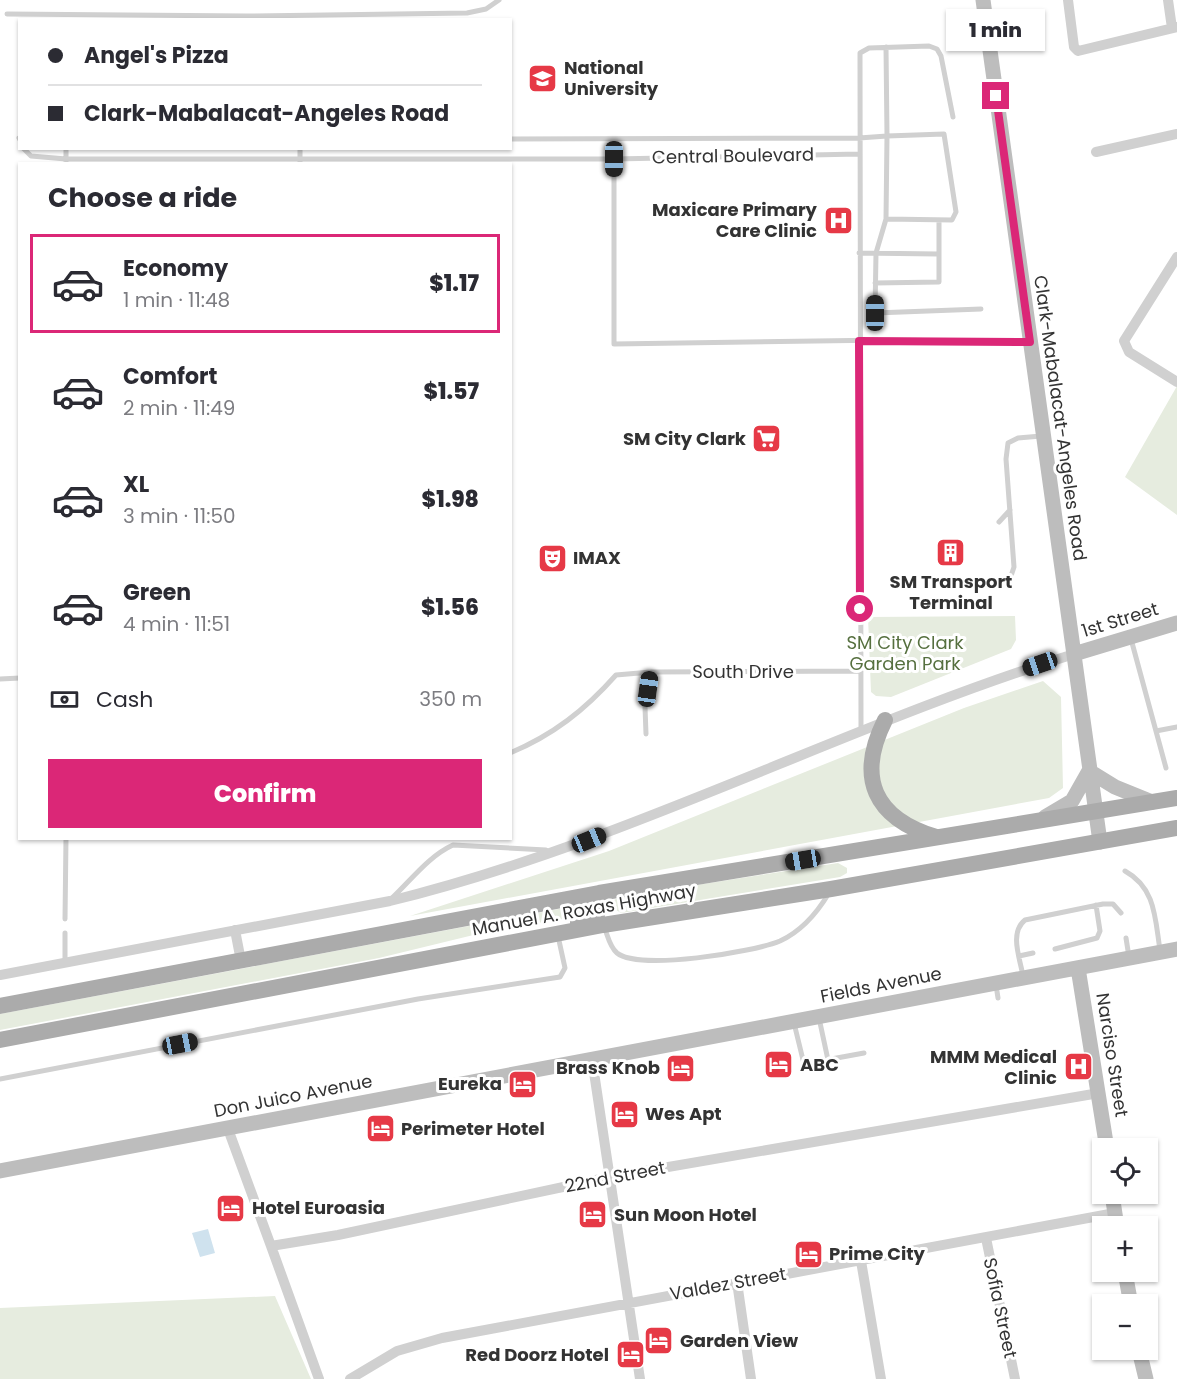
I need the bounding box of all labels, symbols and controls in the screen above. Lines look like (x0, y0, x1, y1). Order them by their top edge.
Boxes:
callout: 1 min (946, 9, 1046, 51)
text: 1 min (969, 16, 1022, 44)
text: Angel's Pizza (84, 40, 229, 71)
place label: National University (564, 55, 659, 101)
school or university icon: National University (527, 62, 559, 94)
route end (982, 82, 1009, 109)
text: Clark-Mabalacat-Angeles Road (84, 98, 449, 129)
car (605, 141, 623, 177)
street label: Central Boulevard (652, 142, 814, 169)
text: Choose a ride (48, 179, 237, 216)
place label: Maxicare Primary Care Clinic (652, 197, 818, 243)
hospital icon: Maxicare Primary Care Clinic (822, 204, 854, 236)
text: Economy (123, 253, 228, 284)
icon: car (51, 257, 105, 311)
text: $1.17 (429, 268, 479, 299)
street label: Clark-Mabalacat-Angeles Road (1028, 274, 1093, 562)
text: 1 min · 11:48 (123, 286, 230, 314)
car (866, 295, 884, 331)
text: Comfort (123, 361, 217, 392)
icon: car (51, 365, 105, 419)
text: $1.57 (423, 376, 479, 407)
text: 2 min · 11:49 (123, 394, 235, 422)
supermarket icon: SM City Clark (751, 423, 783, 455)
place label: SM City Clark (623, 426, 747, 451)
text: XL (123, 469, 149, 500)
icon: car (51, 473, 105, 527)
text: $1.98 (422, 484, 479, 515)
text: 3 min · 11:50 (123, 502, 236, 530)
building icon: SM Transport Terminal (935, 537, 967, 569)
theatre icon: IMAX (536, 542, 568, 574)
place label: IMAX (573, 545, 621, 570)
place label: SM Transport Terminal (890, 569, 1012, 615)
text: Green (123, 577, 191, 608)
icon: car (51, 581, 105, 635)
text: $1.56 (421, 592, 479, 623)
route start (846, 595, 873, 622)
street label: 1st Street (1078, 596, 1161, 643)
text: 4 min · 11:51 (123, 610, 230, 638)
park label: SM City Clark Garden Park (846, 630, 964, 676)
car (1020, 650, 1060, 678)
street label: South Drive (692, 659, 794, 684)
car (637, 670, 659, 708)
icon: cash (48, 683, 81, 716)
text: Cash (96, 684, 153, 715)
text: 350 m (419, 685, 482, 713)
button: Confirm (48, 759, 482, 828)
car (569, 825, 609, 855)
car (784, 848, 822, 872)
street label: Manuel A. Roxas Highway (470, 877, 698, 942)
street label: Fields Avenue (818, 960, 944, 1009)
street label: Narciso Street (1090, 991, 1135, 1119)
car (161, 1032, 199, 1056)
place label: MMM Medical Clinic (930, 1044, 1057, 1090)
hotel icon: ABC (763, 1049, 795, 1081)
hospital icon: MMM Medical Clinic (1062, 1051, 1094, 1083)
hotel icon: Brass Knob (665, 1052, 697, 1084)
place label: ABC (800, 1052, 839, 1077)
place label: Brass Knob (556, 1055, 660, 1080)
street label: Don Juico Avenue (212, 1068, 374, 1123)
hotel icon: Eureka (507, 1068, 539, 1100)
place label: Eureka (438, 1071, 502, 1096)
hotel icon: Wes Apt (608, 1098, 640, 1130)
place label: Wes Apt (645, 1101, 722, 1126)
hotel icon: Perimeter Hotel (364, 1113, 396, 1145)
place label: Perimeter Hotel (401, 1116, 545, 1141)
map controls (1092, 1138, 1158, 1360)
button: locate (1092, 1138, 1158, 1204)
street label: 22nd Street (563, 1155, 667, 1199)
hotel icon: Hotel Euroasia (215, 1192, 247, 1224)
place label: Hotel Euroasia (252, 1195, 385, 1220)
hotel icon: Sun Moon Hotel (577, 1199, 609, 1231)
place label: Sun Moon Hotel (614, 1202, 757, 1227)
button: + (1092, 1216, 1158, 1282)
hotel icon: Prime City (792, 1238, 824, 1270)
place label: Prime City (829, 1241, 926, 1266)
street label: Sofia Street (978, 1255, 1023, 1360)
street label: Valdez Street (668, 1261, 788, 1306)
button: − (1092, 1294, 1158, 1360)
hotel icon: Garden View (643, 1325, 675, 1357)
place label: Garden View (680, 1328, 798, 1353)
hotel icon: Red Doorz Hotel (614, 1339, 646, 1371)
place label: Red Doorz Hotel (465, 1342, 609, 1367)

